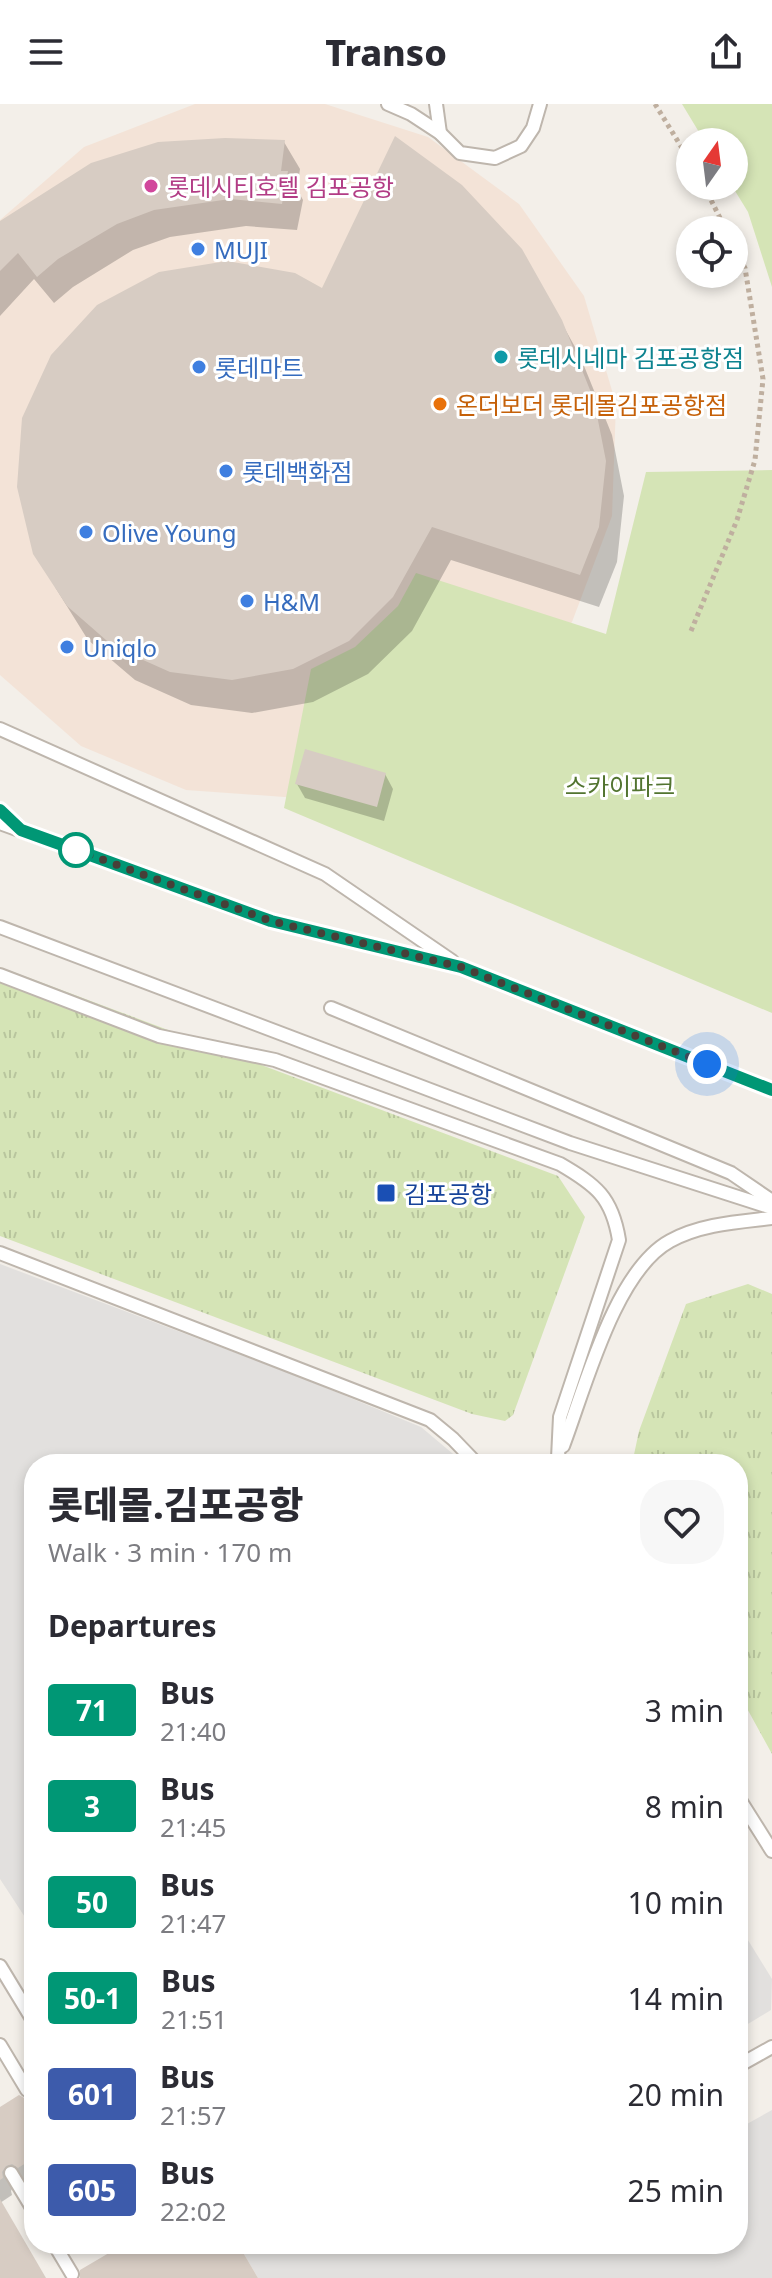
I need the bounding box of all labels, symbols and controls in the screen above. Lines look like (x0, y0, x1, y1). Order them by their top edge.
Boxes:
text: Transo (325, 28, 447, 77)
icon: menu (24, 30, 68, 74)
icon: share (704, 30, 748, 74)
north arrow (676, 128, 748, 200)
map controls (676, 128, 748, 288)
place label: 롯데시티호텔 김포공항 (167, 170, 394, 203)
marker: 롯데시티호텔 김포공항 (142, 177, 160, 195)
button: locate (676, 216, 748, 288)
place label: MUJI (214, 233, 268, 266)
marker: MUJI (189, 240, 207, 258)
place label: 롯데시네마 김포공항점 (517, 341, 744, 374)
marker: 롯데시네마 김포공항점 (492, 348, 510, 366)
place label: 롯데마트 (215, 351, 303, 384)
marker: 롯데마트 (190, 358, 208, 376)
place label: 온더보더 롯데몰김포공항점 (456, 388, 727, 421)
marker: 온더보더 롯데몰김포공항점 (431, 395, 449, 413)
place label: 롯데백화점 (242, 455, 352, 488)
marker: 롯데백화점 (217, 462, 235, 480)
place label: Olive Young (102, 516, 236, 549)
marker: Olive Young (77, 523, 95, 541)
place label: H&M (263, 585, 320, 618)
marker: H&M (238, 592, 256, 610)
place label: Uniqlo (83, 631, 157, 664)
marker: Uniqlo (58, 638, 76, 656)
park label: 스카이파크 (565, 769, 675, 802)
unlabelled marker (59, 833, 93, 867)
your location (687, 1044, 727, 1084)
place label: 김포공항 (404, 1177, 492, 1210)
marker: 김포공항 (375, 1182, 397, 1204)
text: 롯데몰.김포공항 (48, 1478, 304, 1530)
button: heart (640, 1480, 724, 1564)
text: Walk · 3 min · 170 m (48, 1534, 292, 1570)
text: Departures (48, 1605, 217, 1646)
text: Bus (160, 1672, 215, 1713)
text: 3 min (645, 1690, 724, 1731)
text: 71 (76, 1691, 108, 1729)
text: 21:40 (160, 1713, 226, 1749)
text: Bus (160, 1768, 215, 1809)
text: 8 min (645, 1786, 724, 1827)
text: 3 (84, 1787, 100, 1825)
text: 21:45 (160, 1809, 226, 1845)
text: Bus (160, 1864, 215, 1905)
text: 10 min (628, 1882, 724, 1923)
text: 50 (76, 1883, 108, 1921)
text: 21:47 (160, 1905, 226, 1941)
text: Bus (161, 1960, 216, 2001)
text: 14 min (628, 1978, 724, 2019)
text: 50-1 (64, 1979, 121, 2017)
text: 21:51 (161, 2001, 227, 2037)
text: Bus (160, 2056, 215, 2097)
text: 20 min (628, 2074, 724, 2115)
text: 601 (68, 2075, 116, 2113)
text: 21:57 (160, 2097, 226, 2133)
text: Bus (160, 2152, 215, 2193)
text: 25 min (628, 2170, 724, 2211)
text: 605 (68, 2171, 116, 2209)
text: 22:02 (160, 2193, 226, 2229)

